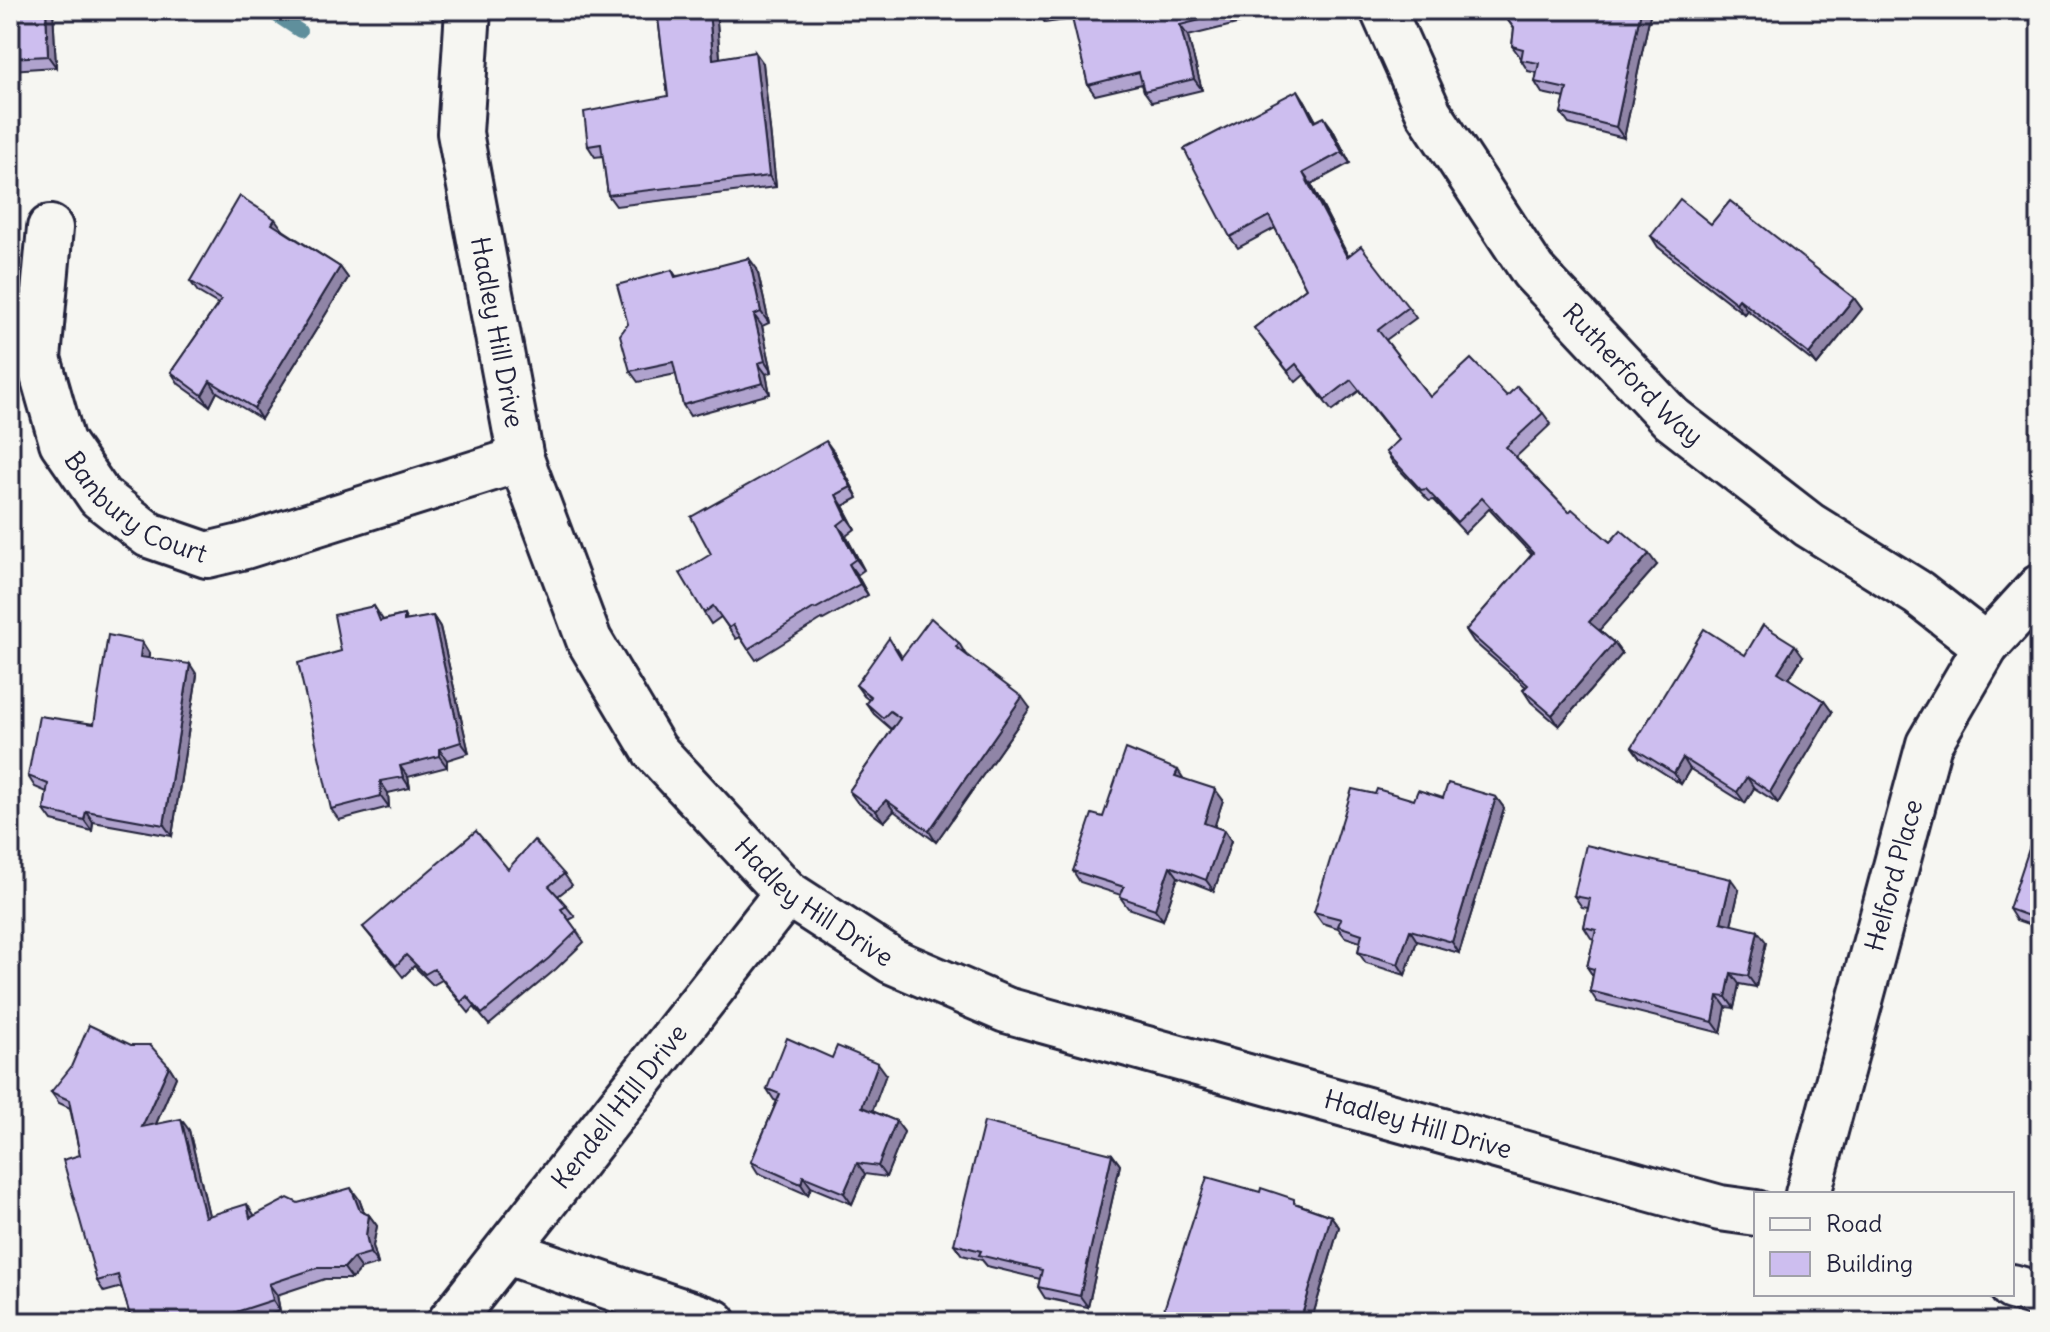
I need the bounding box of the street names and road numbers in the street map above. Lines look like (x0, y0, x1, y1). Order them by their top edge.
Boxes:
street label: Hadley Hill Drive (464, 234, 532, 430)
street label: Rutherford Way (1556, 296, 1710, 453)
street label: Banbury Court (57, 445, 212, 570)
street label: Helford Place (1857, 796, 1929, 955)
street label: Hadley Hill Drive (728, 830, 900, 974)
street label: Kendell HIll Drive (544, 1017, 694, 1195)
street label: Hadley Hill Drive (1321, 1082, 1516, 1166)

